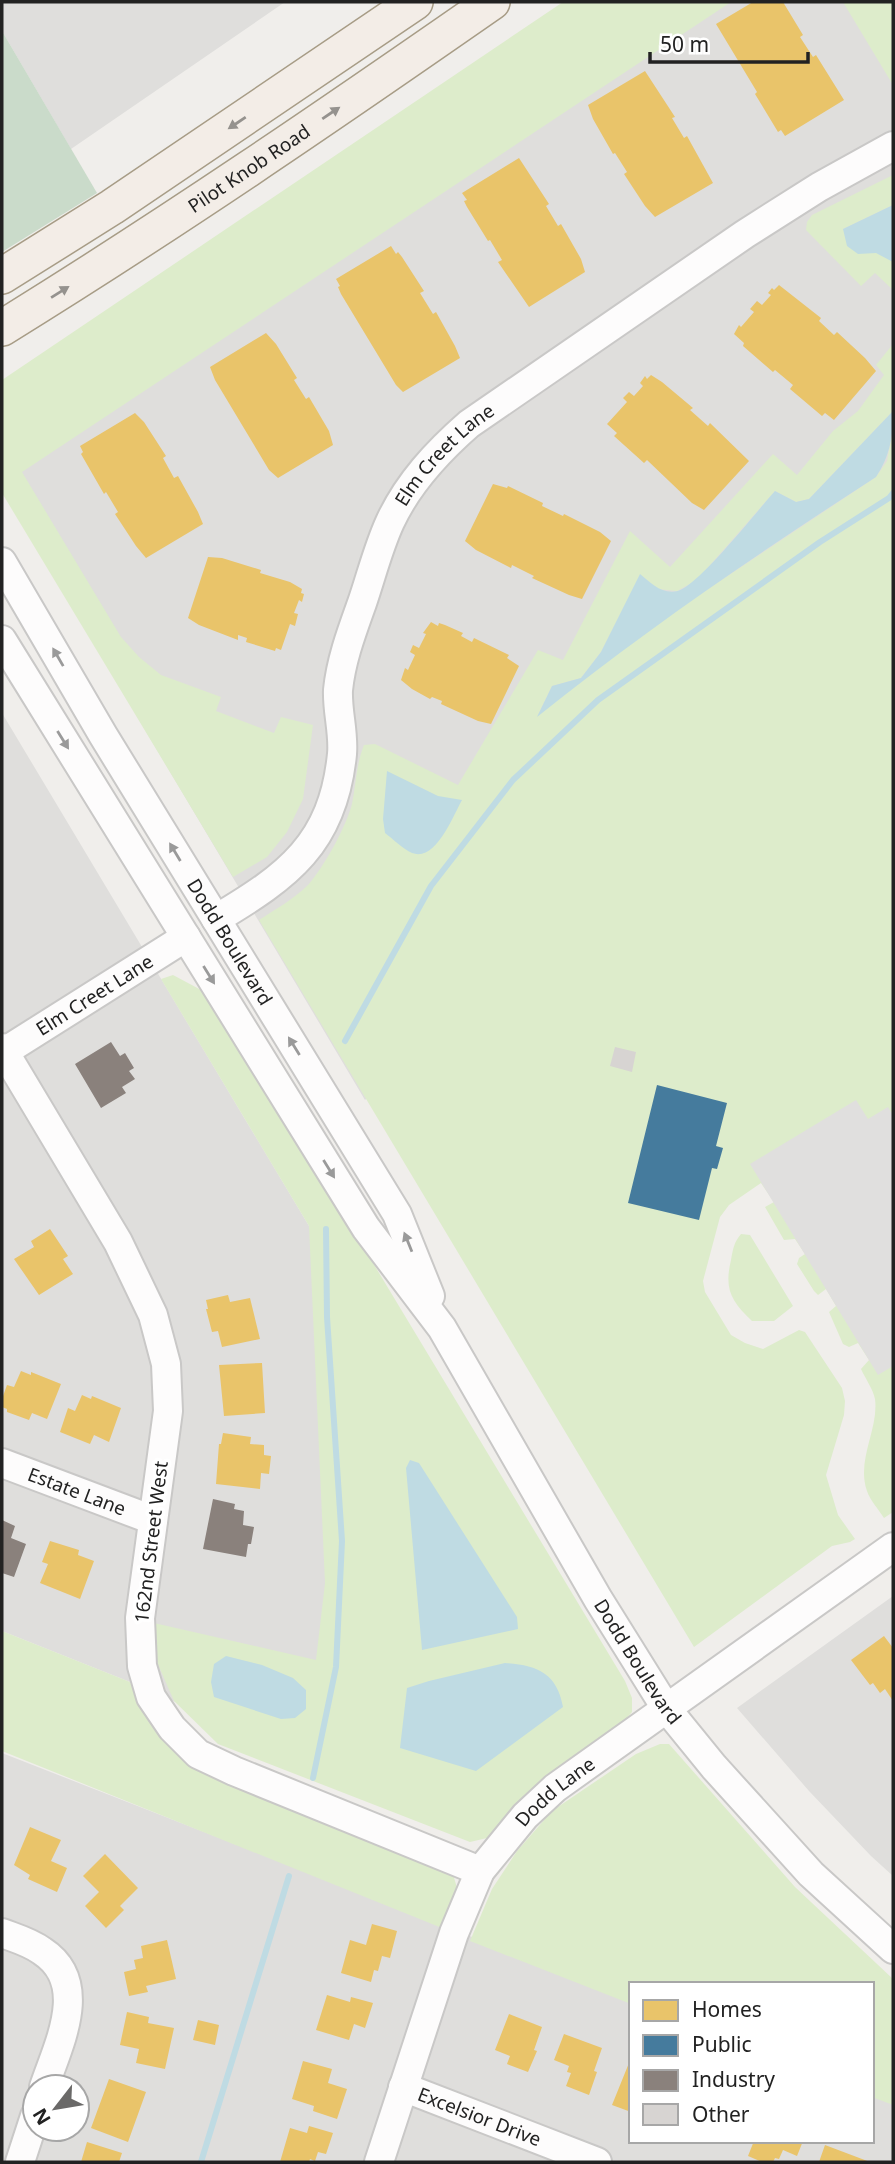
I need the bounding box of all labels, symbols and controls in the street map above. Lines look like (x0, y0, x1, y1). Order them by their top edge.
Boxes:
scale bar (650, 21, 808, 65)
text: 50 m (660, 30, 709, 58)
one-way arrow (322, 106, 340, 120)
one-way arrow (228, 116, 247, 129)
street label: Pilot Knob Road (183, 118, 315, 219)
one-way arrow (50, 286, 69, 299)
street label: Elm Creet Lane (388, 398, 499, 511)
one-way arrow (51, 647, 64, 666)
one-way arrow (57, 731, 70, 750)
one-way arrow (168, 842, 181, 861)
street label: Dodd Boulevard (181, 874, 279, 1010)
street label: Elm Creet Lane (31, 948, 158, 1042)
one-way arrow (203, 966, 216, 985)
one-way arrow (287, 1036, 300, 1055)
one-way arrow (323, 1159, 335, 1178)
one-way arrow (403, 1231, 414, 1252)
street label: 162nd Street West (128, 1459, 174, 1624)
street label: Estate Lane (24, 1461, 130, 1522)
street label: Dodd Boulevard (588, 1594, 687, 1730)
street label: Dodd Lane (509, 1751, 600, 1832)
legend (629, 1982, 874, 2143)
text: Homes (692, 1995, 762, 2023)
text: Public (692, 2030, 752, 2058)
text: Industry (692, 2065, 775, 2093)
north arrow (21, 2073, 91, 2143)
street label: Excelsior Drive (414, 2081, 545, 2152)
text: Other (692, 2100, 750, 2128)
text: N (26, 2103, 57, 2130)

